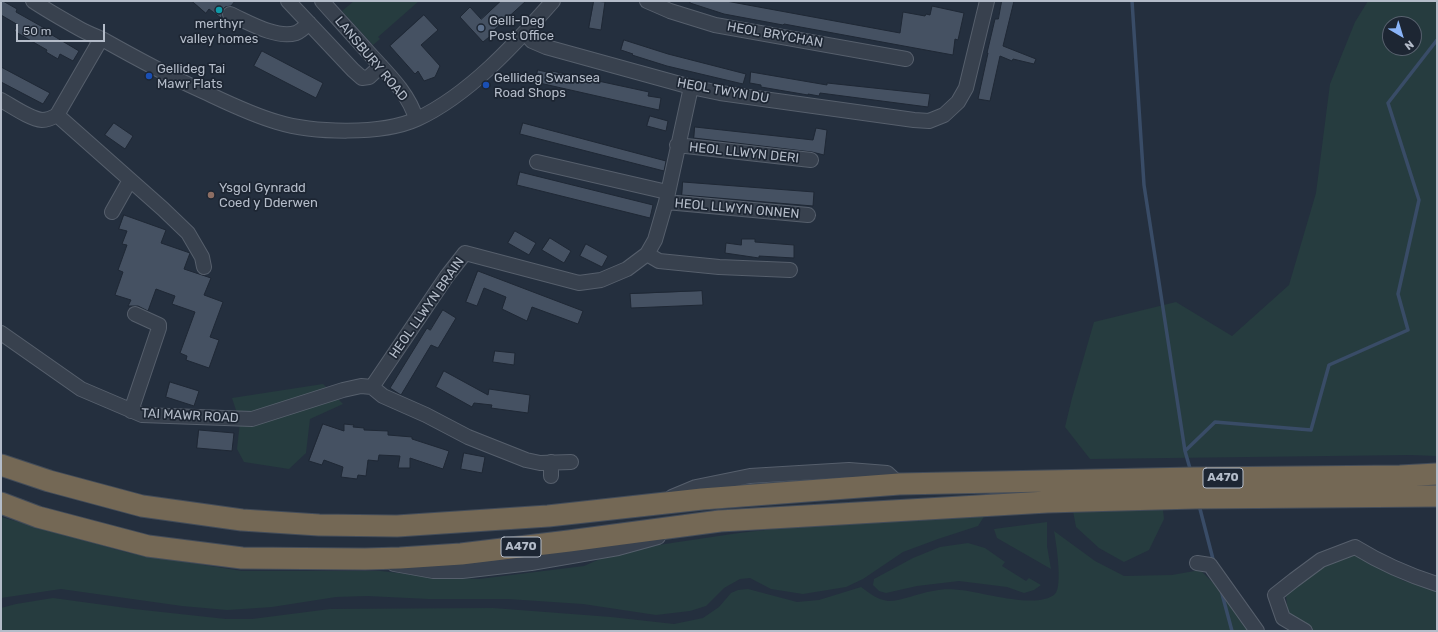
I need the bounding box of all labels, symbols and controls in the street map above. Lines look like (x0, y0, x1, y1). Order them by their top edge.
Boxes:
marker: merthyr valley homes (214, 5, 224, 15)
place label: Gelli-Deg Post Office (489, 13, 554, 44)
street label: LANSBURY ROAD (331, 14, 411, 104)
scale bar (18, 16, 107, 42)
place label: merthyr valley homes (180, 16, 258, 47)
north arrow (1382, 16, 1422, 56)
street label: HEOL BRYCHAN (726, 19, 824, 51)
marker: Gelli-Deg Post Office (476, 23, 486, 33)
text: 50 m (23, 24, 51, 38)
text: N (1402, 37, 1416, 53)
place label: Gellideg Tai Mawr Flats (157, 61, 225, 92)
place label: Gellideg Swansea Road Shops (494, 70, 600, 101)
marker: Gellideg Tai Mawr Flats (144, 71, 154, 81)
street label: HEOL TWYN DU (676, 75, 770, 107)
marker: Gellideg Swansea Road Shops (481, 80, 491, 90)
street label: HEOL LLWYN DERI (688, 139, 800, 167)
place label: Ysgol Gynradd Coed y Dderwen (219, 180, 318, 211)
marker: Ysgol Gynradd Coed y Dderwen (206, 190, 216, 200)
street label: HEOL LLWYN ONNEN (674, 196, 800, 222)
street label: HEOL LLWYN BRAIN (386, 254, 468, 362)
street label: TAI MAWR ROAD (141, 406, 239, 426)
road number: A470 (1203, 468, 1243, 488)
road number: A470 (501, 537, 541, 557)

